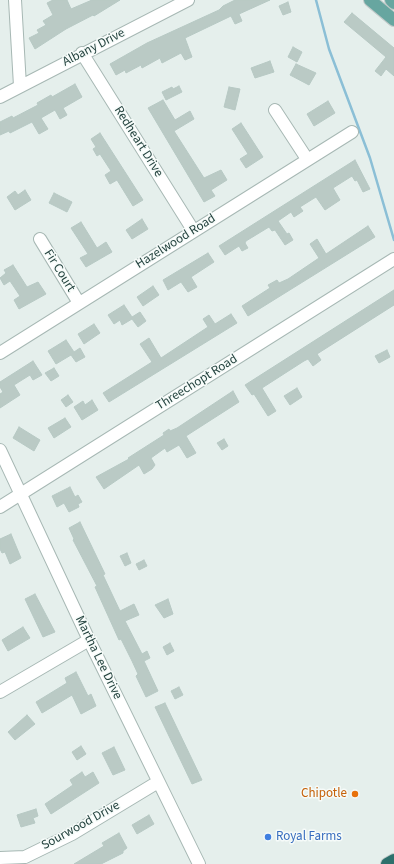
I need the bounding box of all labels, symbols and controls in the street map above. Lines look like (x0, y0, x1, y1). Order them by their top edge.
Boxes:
street label: Albany Drive (60, 26, 128, 70)
street label: Redheart Drive (110, 104, 166, 180)
street label: Hazelwood Road (133, 211, 219, 273)
street label: Fir Court (40, 247, 78, 295)
street label: Threechopt Road (153, 352, 241, 414)
street label: Martha Lee Drive (71, 614, 125, 702)
place label: Chipotle (301, 786, 347, 802)
marker: Chipotle (350, 789, 360, 799)
street label: Sourwood Drive (39, 798, 123, 854)
place label: Royal Farms (276, 829, 342, 845)
marker: Royal Farms (263, 832, 273, 842)

